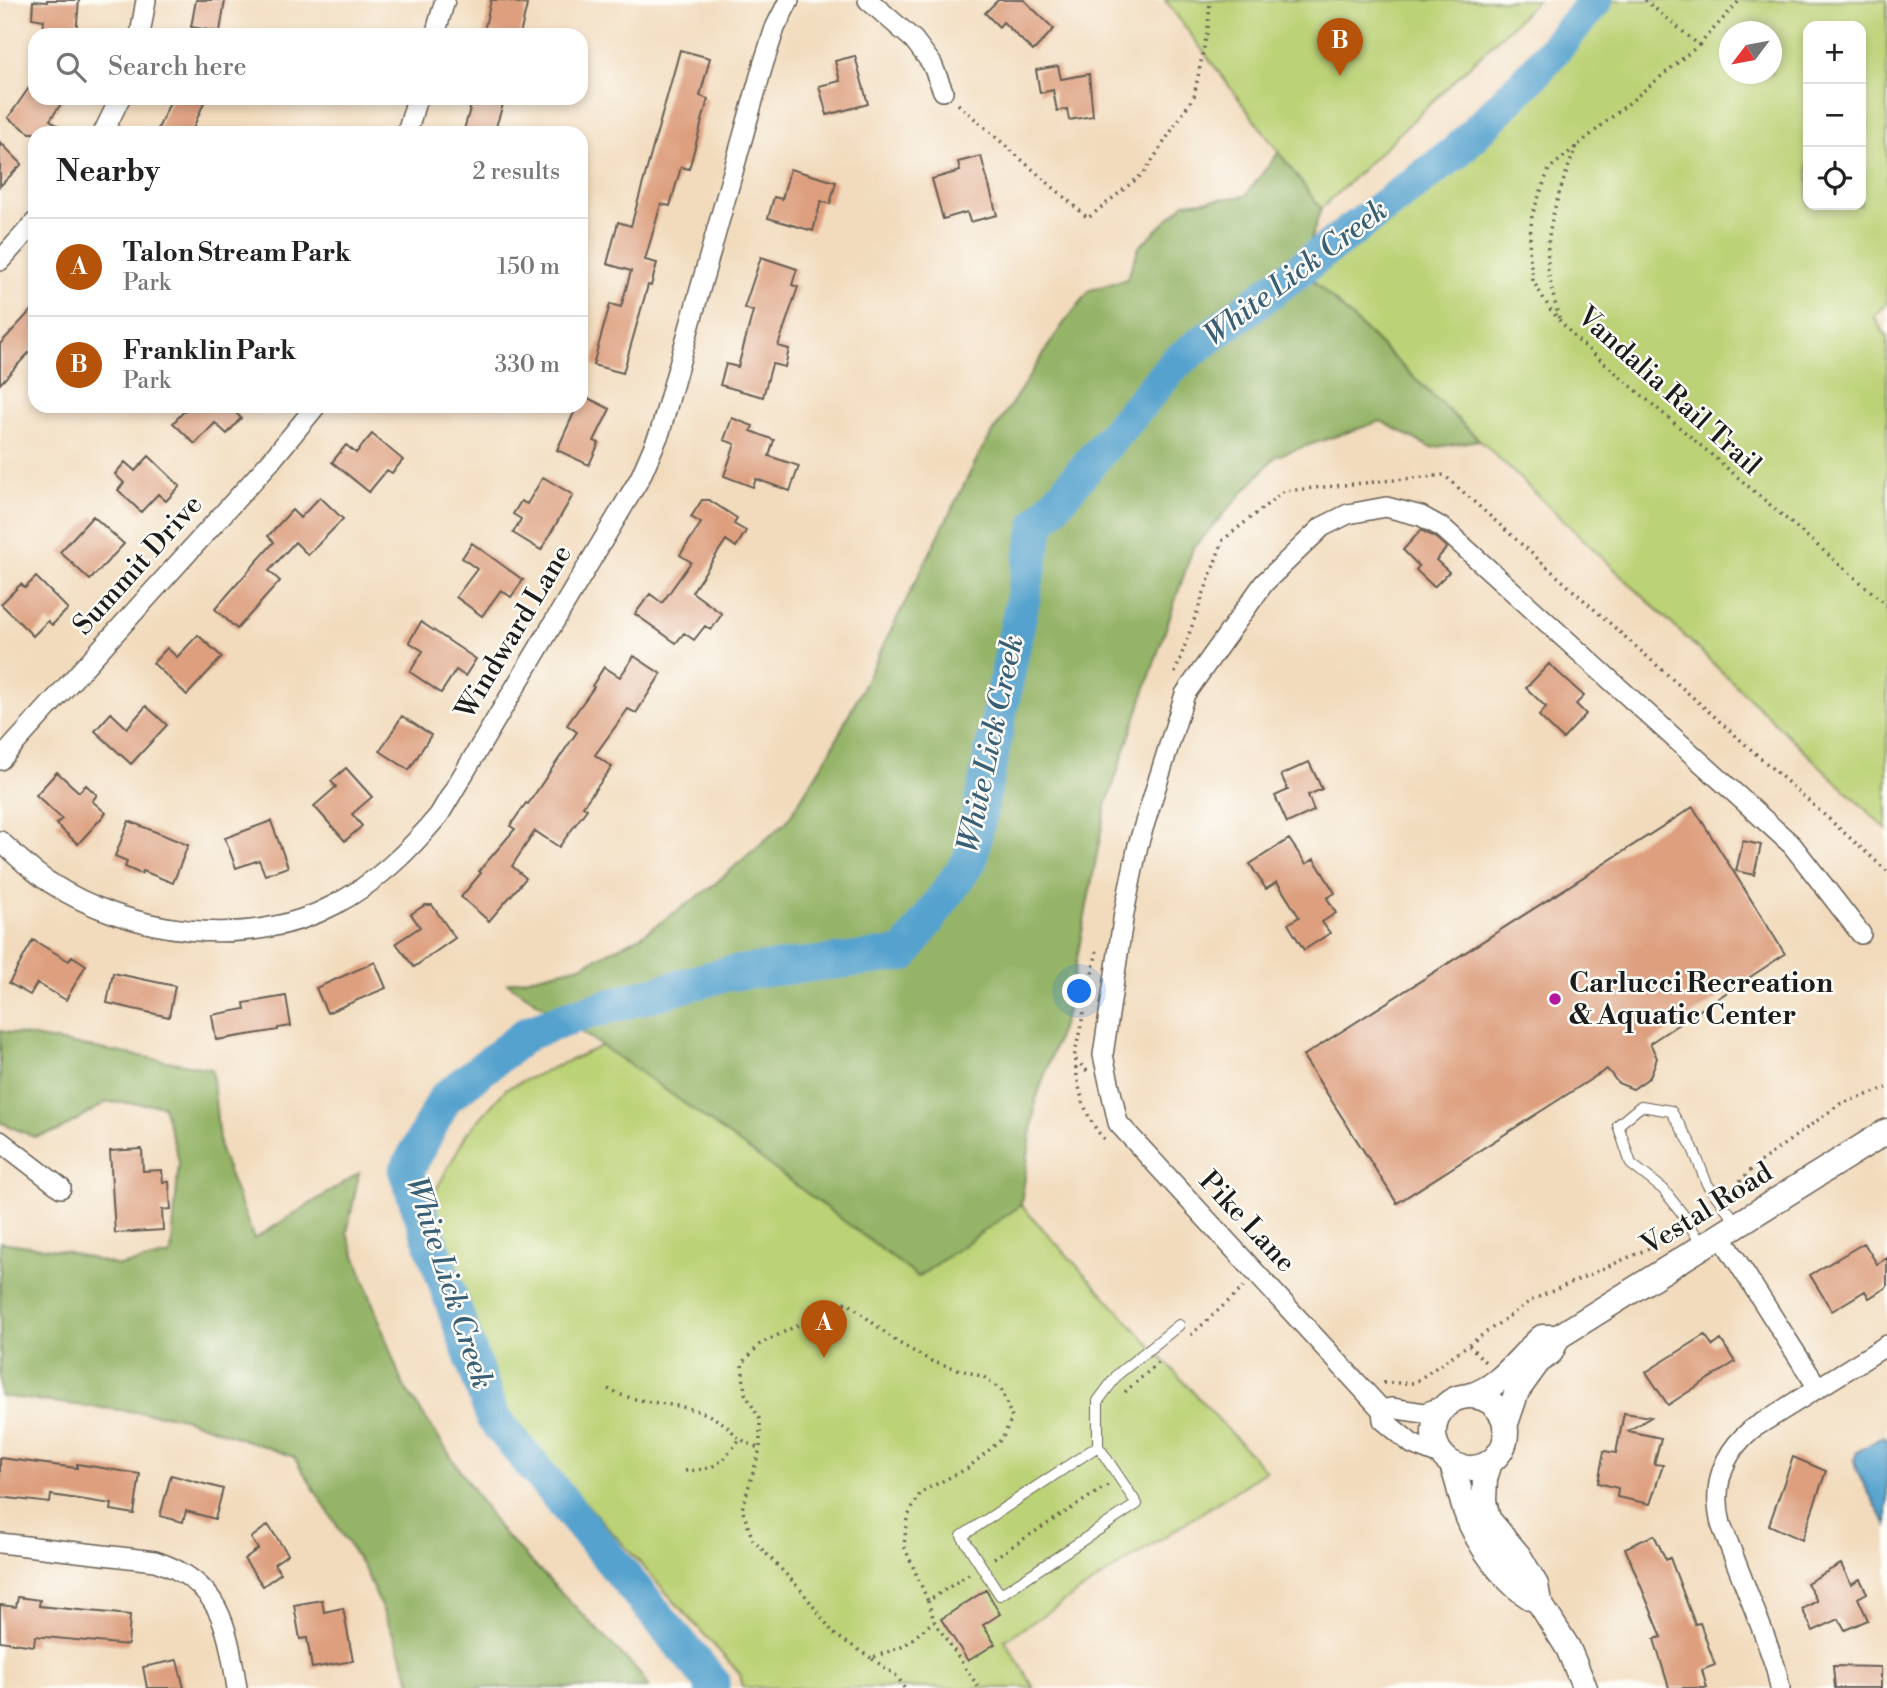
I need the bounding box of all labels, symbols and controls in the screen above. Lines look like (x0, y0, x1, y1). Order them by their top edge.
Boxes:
pin: B (1317, 18, 1363, 76)
north arrow (1719, 21, 1782, 84)
map controls (1803, 21, 1866, 210)
button: + (1803, 21, 1866, 84)
search box (28, 28, 588, 105)
icon: search (52, 48, 90, 86)
text: Search here (108, 51, 247, 83)
button: − (1803, 84, 1866, 147)
button: locate (1803, 147, 1866, 210)
text: Nearby (56, 153, 160, 191)
text: 2 results (473, 158, 560, 186)
water label: White Lick Creek (1196, 191, 1396, 355)
text: Talon Stream Park (123, 237, 351, 269)
text: A (71, 253, 87, 281)
text: 150 m (497, 253, 560, 281)
text: Park (123, 269, 171, 297)
street label: Vandalia Rail Trail (1569, 298, 1768, 483)
text: Franklin Park (123, 335, 296, 367)
text: B (70, 351, 88, 379)
text: 330 m (494, 351, 560, 379)
text: Park (123, 367, 171, 395)
street label: Summit Drive (66, 488, 210, 642)
street label: Windward Lane (448, 538, 580, 726)
water label: White Lick Creek (949, 632, 1033, 856)
place label: Carlucci Recreation & Aquatic Center (1569, 966, 1833, 1033)
your location (1062, 974, 1096, 1008)
marker: Carlucci Recreation & Aquatic Center (1547, 991, 1563, 1007)
street label: Vestal Road (1634, 1155, 1779, 1264)
street label: Pike Lane (1191, 1164, 1303, 1280)
water label: White Lick Creek (397, 1172, 501, 1394)
pin: A (801, 1300, 847, 1358)

